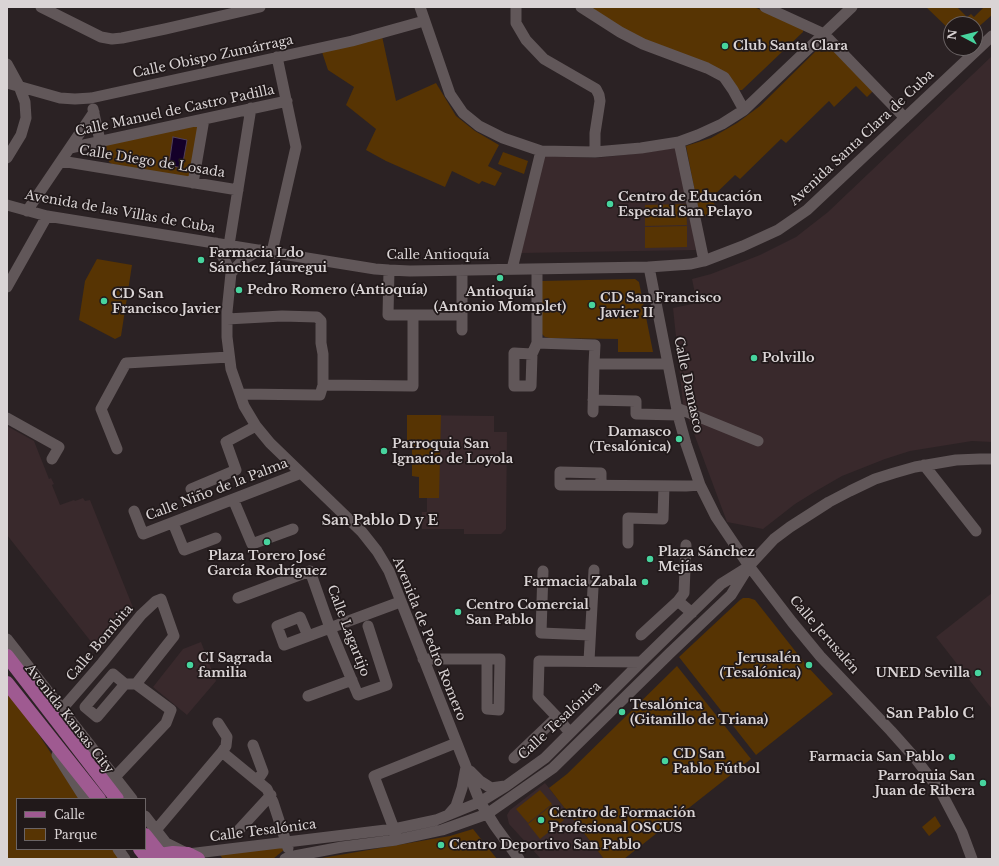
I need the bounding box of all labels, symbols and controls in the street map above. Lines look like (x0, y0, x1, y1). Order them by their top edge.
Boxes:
north arrow (943, 16, 983, 56)
text: N (945, 29, 960, 41)
street label: Calle Obispo Zumárraga (131, 32, 295, 82)
place label: Club Santa Clara (733, 38, 848, 54)
marker: Club Santa Clara (720, 41, 730, 51)
street label: Avenida Santa Clara de Cuba (787, 67, 937, 209)
street label: Calle Manuel de Castro Padilla (74, 82, 276, 140)
street label: Calle Diego de Losada (78, 143, 226, 181)
street label: Avenida de las Villas de Cuba (24, 188, 216, 236)
place label: Centro de Educación Especial San Pelayo (618, 189, 762, 220)
marker: Centro de Educación Especial San Pelayo (605, 199, 615, 209)
place label: Farmacia Ldo Sánchez Jáuregui (209, 245, 327, 276)
street label: Calle Antioquía (387, 247, 489, 263)
marker: Farmacia Ldo Sánchez Jáuregui (196, 255, 206, 265)
marker: Antioquía (Antonio Momplet) (495, 273, 505, 283)
place label: Pedro Romero (Antioquía) (247, 282, 428, 298)
place label: Antioquía (Antonio Momplet) (434, 284, 566, 315)
marker: Pedro Romero (Antioquía) (234, 285, 244, 295)
place label: CD San Francisco Javier (112, 286, 221, 317)
place label: CD San Francisco Javier II (600, 290, 721, 321)
marker: CD San Francisco Javier (99, 296, 109, 306)
marker: CD San Francisco Javier II (587, 300, 597, 310)
street label: Calle Damasco (670, 335, 706, 435)
place label: Polvillo (762, 350, 815, 366)
marker: Polvillo (749, 353, 759, 363)
place label: Damasco (Tesalónica) (589, 424, 671, 455)
marker: Damasco (Tesalónica) (674, 434, 684, 444)
place label: Parroquia San Ignacio de Loyola (392, 436, 513, 467)
marker: Parroquia San Ignacio de Loyola (379, 446, 389, 456)
street label: Calle Niño de la Palma (144, 456, 290, 524)
district label: San Pablo D y E (322, 513, 438, 529)
marker: Plaza Torero José García Rodríguez (262, 537, 272, 547)
place label: Plaza Sánchez Mejías (658, 544, 755, 575)
place label: Plaza Torero José García Rodríguez (207, 548, 327, 579)
marker: Plaza Sánchez Mejías (645, 554, 655, 564)
street label: Avenida de Pedro Romero (389, 555, 469, 723)
place label: Farmacia Zabala (524, 574, 637, 590)
marker: Farmacia Zabala (640, 577, 650, 587)
street label: Calle Lagartijo (323, 583, 373, 679)
street label: Calle Jerusalén (786, 593, 862, 677)
place label: Centro Comercial San Pablo (466, 597, 589, 628)
street label: Calle Bombita (64, 602, 136, 684)
marker: Centro Comercial San Pablo (453, 607, 463, 617)
place label: CI Sagrada familia (198, 650, 272, 681)
place label: Jerusalén (Tesalónica) (719, 650, 801, 681)
marker: CI Sagrada familia (185, 660, 195, 670)
marker: Jerusalén (Tesalónica) (804, 660, 814, 670)
street label: Avenida Kansas City (21, 661, 117, 777)
place label: UNED Sevilla (875, 665, 970, 681)
marker: UNED Sevilla (973, 668, 983, 678)
street label: Calle Tesalónica (515, 679, 605, 763)
place label: Tesalónica (Gitanillo de Triana) (630, 697, 768, 728)
district label: San Pablo C (886, 706, 974, 722)
marker: Tesalónica (Gitanillo de Triana) (617, 707, 627, 717)
place label: CD San Pablo Fútbol (673, 746, 760, 777)
place label: Farmacia San Pablo (809, 749, 944, 765)
marker: Farmacia San Pablo (947, 752, 957, 762)
marker: CD San Pablo Fútbol (660, 756, 670, 766)
place label: Parroquia San Juan de Ribera (875, 768, 975, 799)
marker: Parroquia San Juan de Ribera (978, 778, 988, 788)
legend (16, 798, 146, 850)
place label: Centro de Formación Profesional OSCUS (549, 805, 696, 836)
text: Calle (54, 807, 85, 822)
marker: Centro de Formación Profesional OSCUS (536, 815, 546, 825)
street label: Calle Tesalónica (209, 817, 317, 845)
text: Parque (54, 827, 97, 842)
place label: Centro Deportivo San Pablo (449, 837, 641, 853)
marker: Centro Deportivo San Pablo (436, 840, 446, 850)

